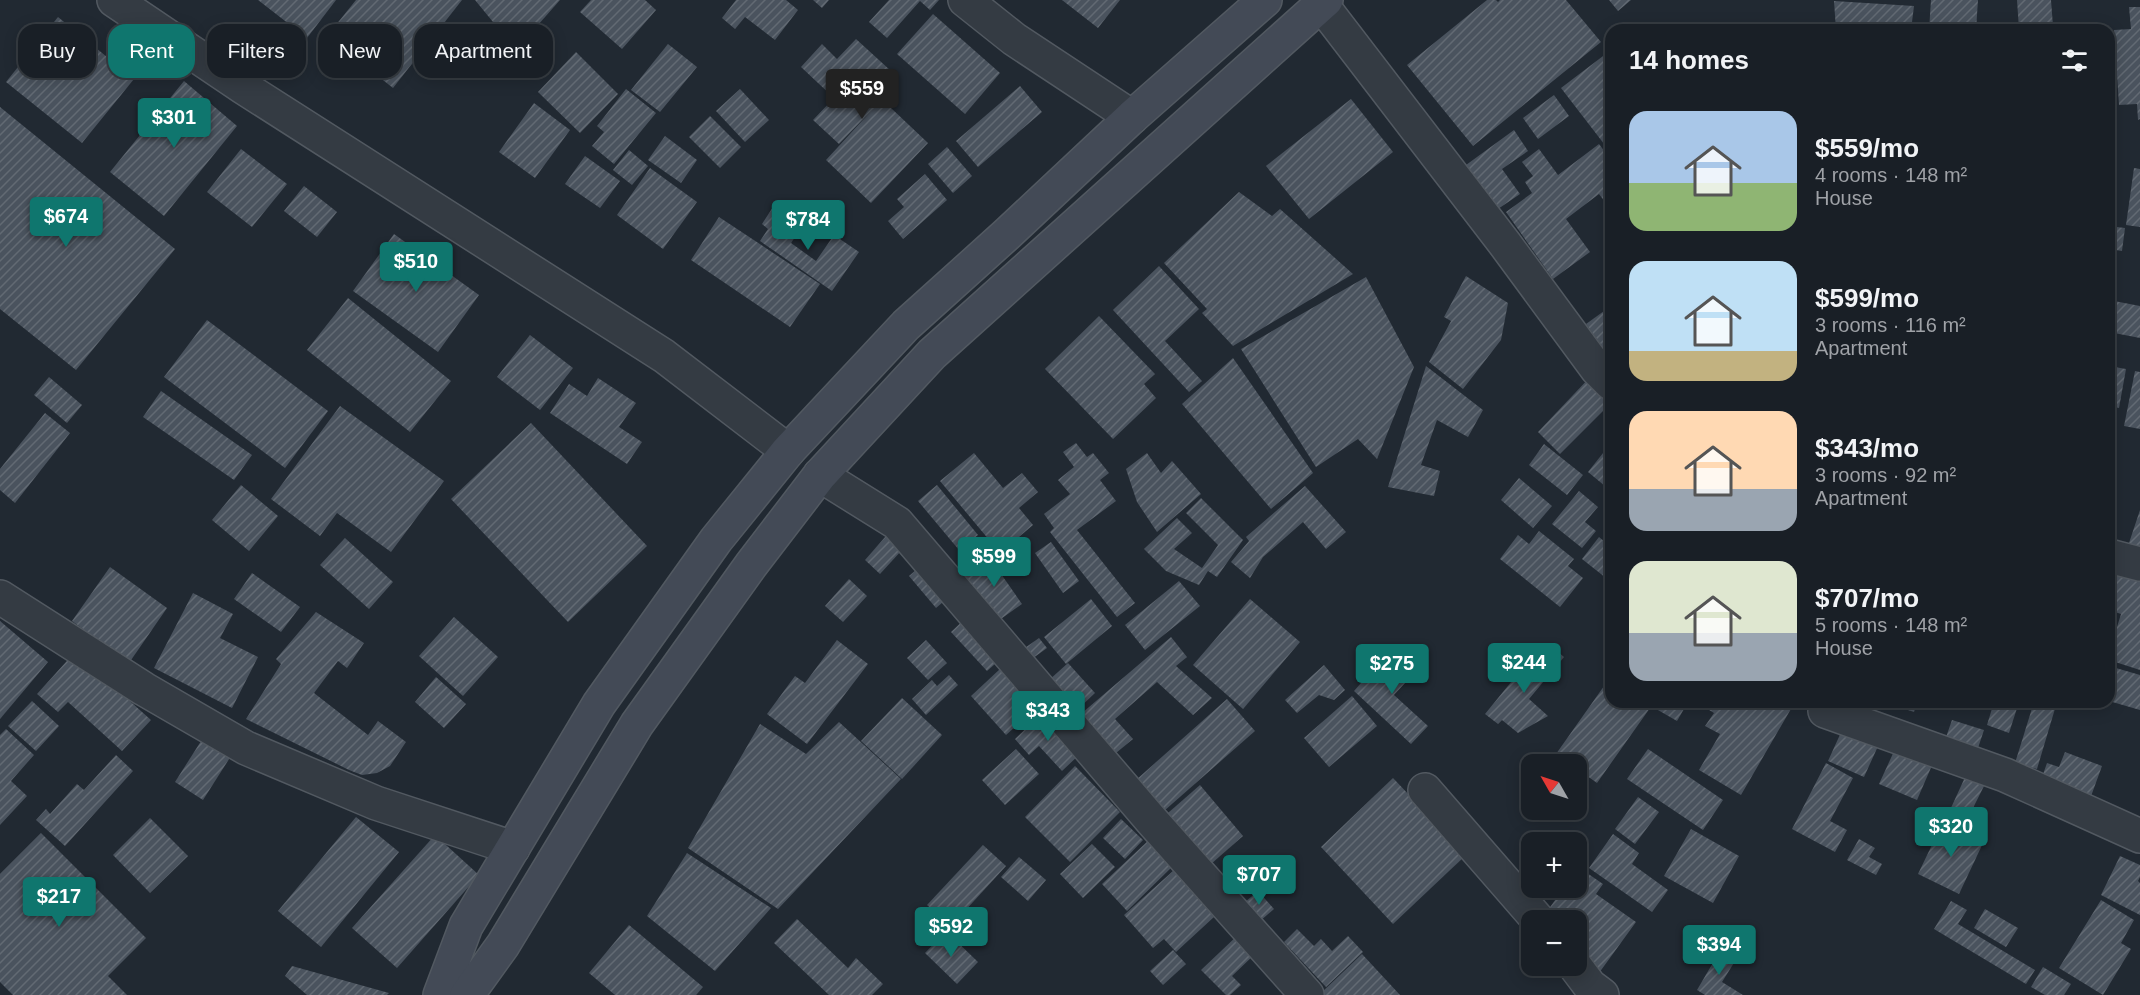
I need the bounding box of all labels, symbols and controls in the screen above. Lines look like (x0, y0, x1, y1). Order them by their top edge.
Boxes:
chip: Buy (18, 24, 96, 78)
chip: Rent (108, 24, 195, 78)
chip: Filters (207, 24, 306, 78)
chip: New (318, 24, 402, 78)
chip: Apartment (414, 24, 553, 78)
icon: filters (2058, 44, 2091, 77)
text: 14 homes (1629, 45, 1749, 75)
pin: $559 (826, 69, 898, 120)
text: $559 (840, 77, 884, 99)
pin: $301 (138, 98, 210, 149)
text: $301 (152, 106, 196, 128)
text: $559/mo (1815, 133, 1919, 163)
icon: home (1677, 135, 1749, 207)
text: 4 rooms · 148 m² (1815, 164, 1967, 186)
text: House (1815, 187, 1873, 209)
pin: $674 (30, 197, 102, 248)
pin: $784 (772, 200, 844, 251)
text: $674 (44, 205, 88, 227)
text: $784 (786, 208, 830, 230)
pin: $510 (380, 242, 452, 293)
text: $510 (394, 250, 438, 272)
text: $599/mo (1815, 283, 1919, 313)
icon: home (1677, 285, 1749, 357)
text: 3 rooms · 116 m² (1815, 314, 1966, 336)
text: Apartment (1815, 337, 1907, 359)
text: $343/mo (1815, 433, 1919, 463)
icon: home (1677, 435, 1749, 507)
text: 3 rooms · 92 m² (1815, 464, 1956, 486)
text: Apartment (1815, 487, 1907, 509)
pin: $599 (958, 537, 1030, 588)
text: $599 (972, 545, 1016, 567)
text: $707/mo (1815, 583, 1919, 613)
icon: home (1677, 585, 1749, 657)
text: 5 rooms · 148 m² (1815, 614, 1967, 636)
text: House (1815, 637, 1873, 659)
pin: $244 (1488, 643, 1560, 694)
pin: $275 (1356, 644, 1428, 695)
text: $244 (1502, 651, 1546, 673)
text: $275 (1370, 652, 1414, 674)
pin: $343 (1012, 691, 1084, 742)
text: $343 (1026, 699, 1070, 721)
north arrow (1521, 754, 1587, 820)
map controls (1521, 754, 1587, 976)
pin: $320 (1915, 807, 1987, 858)
text: $320 (1929, 815, 1973, 837)
button: + (1521, 832, 1587, 898)
pin: $707 (1223, 855, 1295, 906)
text: $707 (1237, 863, 1281, 885)
pin: $217 (23, 877, 95, 928)
text: $217 (37, 885, 81, 907)
pin: $592 (915, 907, 987, 958)
button: − (1521, 910, 1587, 976)
text: $592 (929, 915, 973, 937)
pin: $394 (1683, 925, 1755, 976)
text: $394 (1697, 933, 1741, 955)

